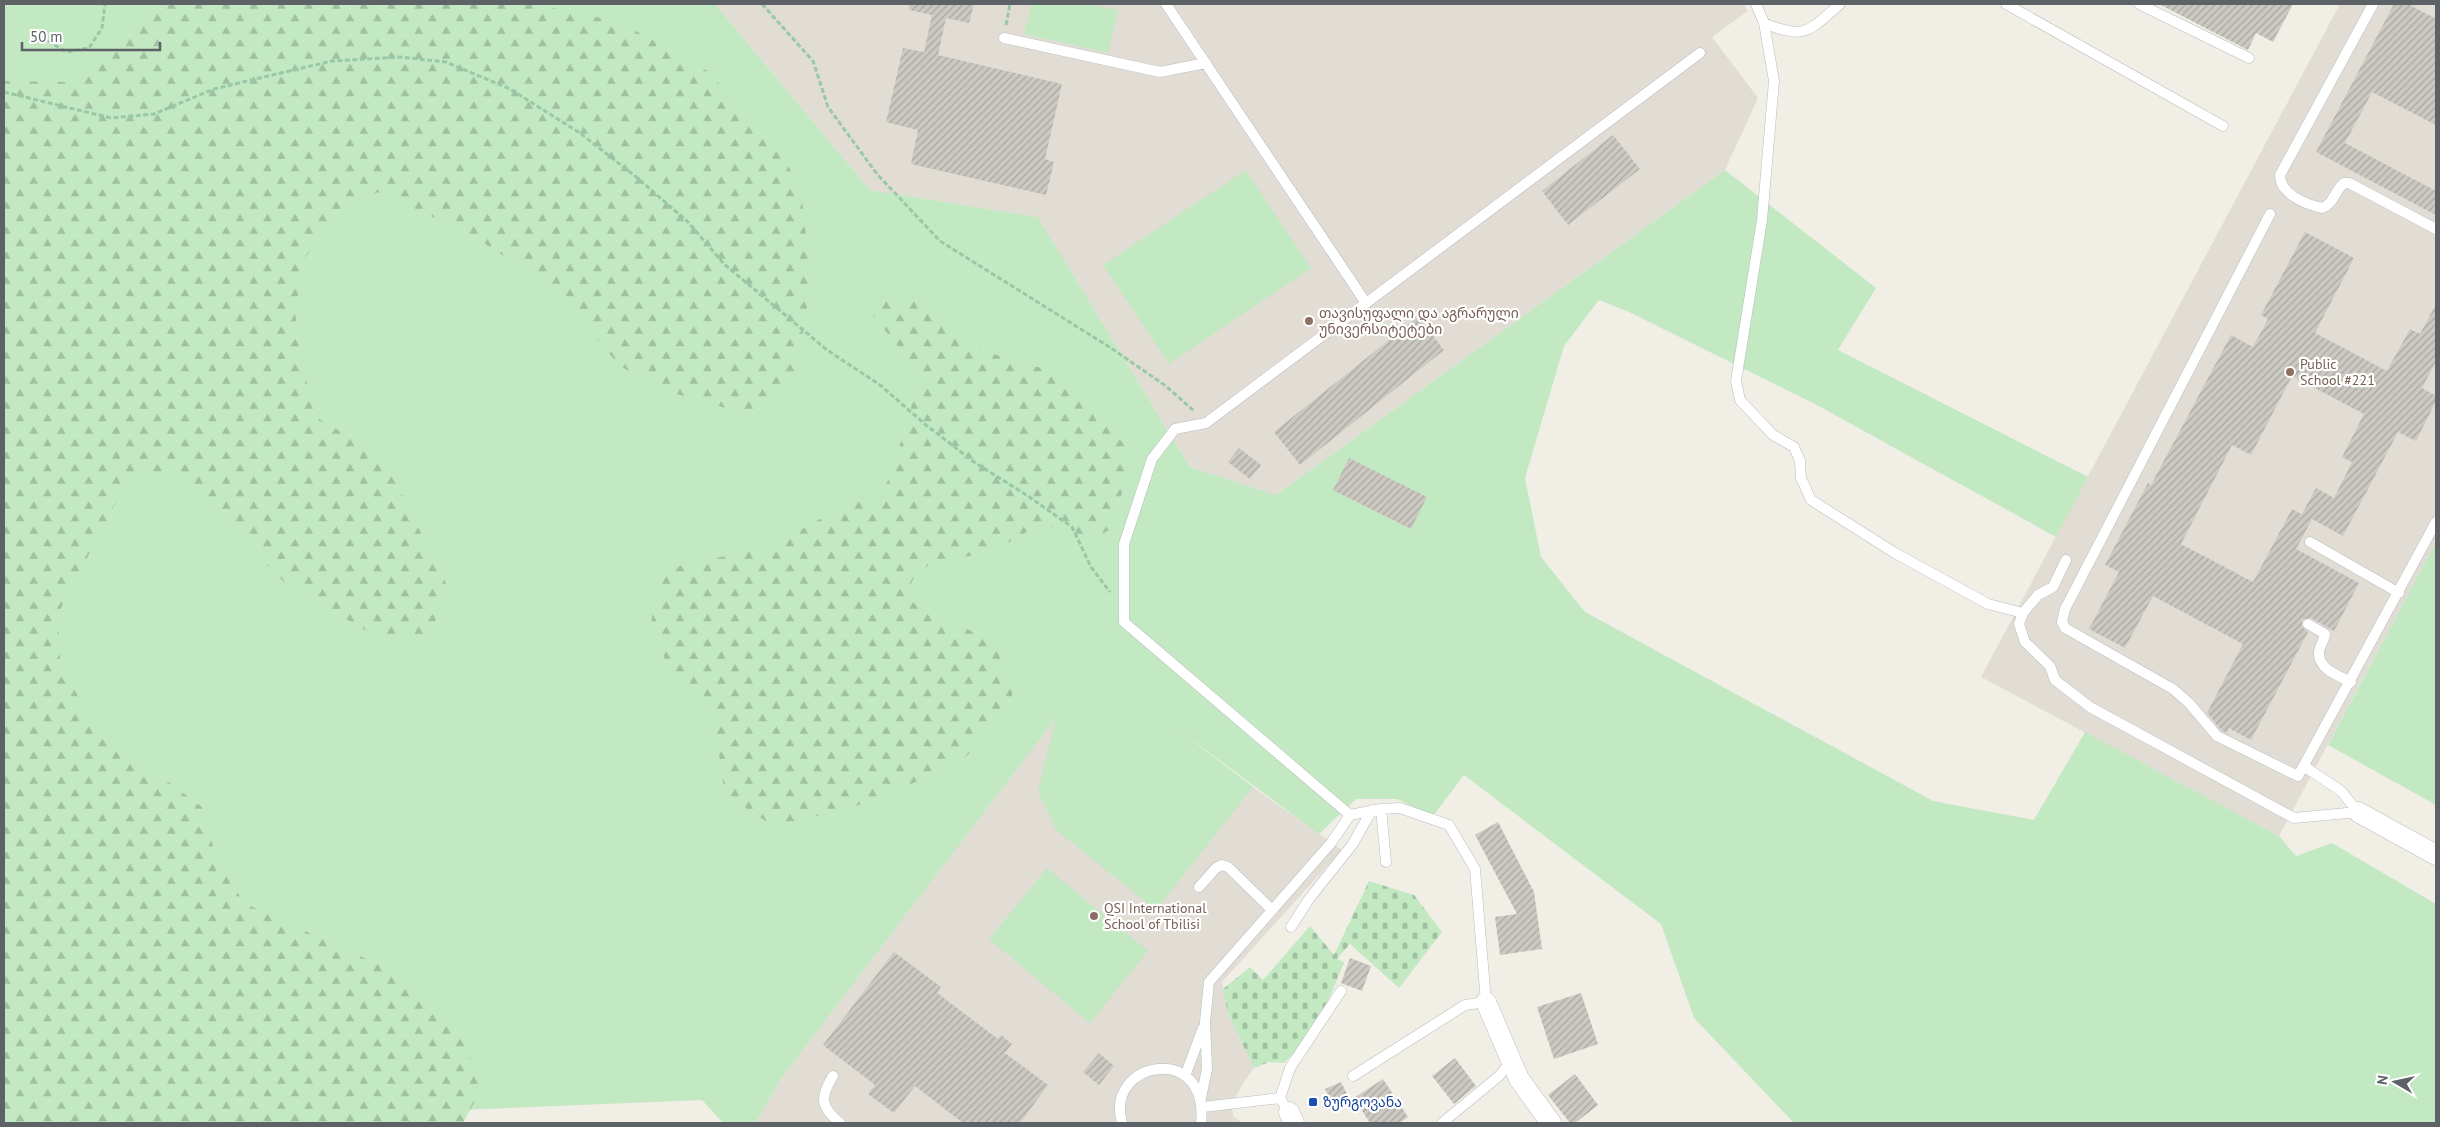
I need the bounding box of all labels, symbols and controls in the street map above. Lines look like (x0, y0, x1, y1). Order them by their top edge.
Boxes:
scale bar (22, 20, 160, 52)
text: 50 m (30, 27, 63, 46)
place label: თავისუფალი და აგრარული უნივერსიტეტები (1319, 304, 1519, 338)
marker: თავისუფალი და აგრარული უნივერსიტეტები (1303, 315, 1315, 327)
place label: Public School #221 (2300, 355, 2375, 389)
marker: Public School #221 (2284, 366, 2296, 378)
place label: QSI International School of Tbilisi (1104, 899, 1206, 933)
marker: QSI International School of Tbilisi (1088, 910, 1100, 922)
north arrow (2370, 1057, 2420, 1107)
text: N (2373, 1074, 2392, 1086)
place label: ზურგოვანა (1323, 1093, 1402, 1111)
marker: ზურგოვანა (1307, 1096, 1319, 1108)

